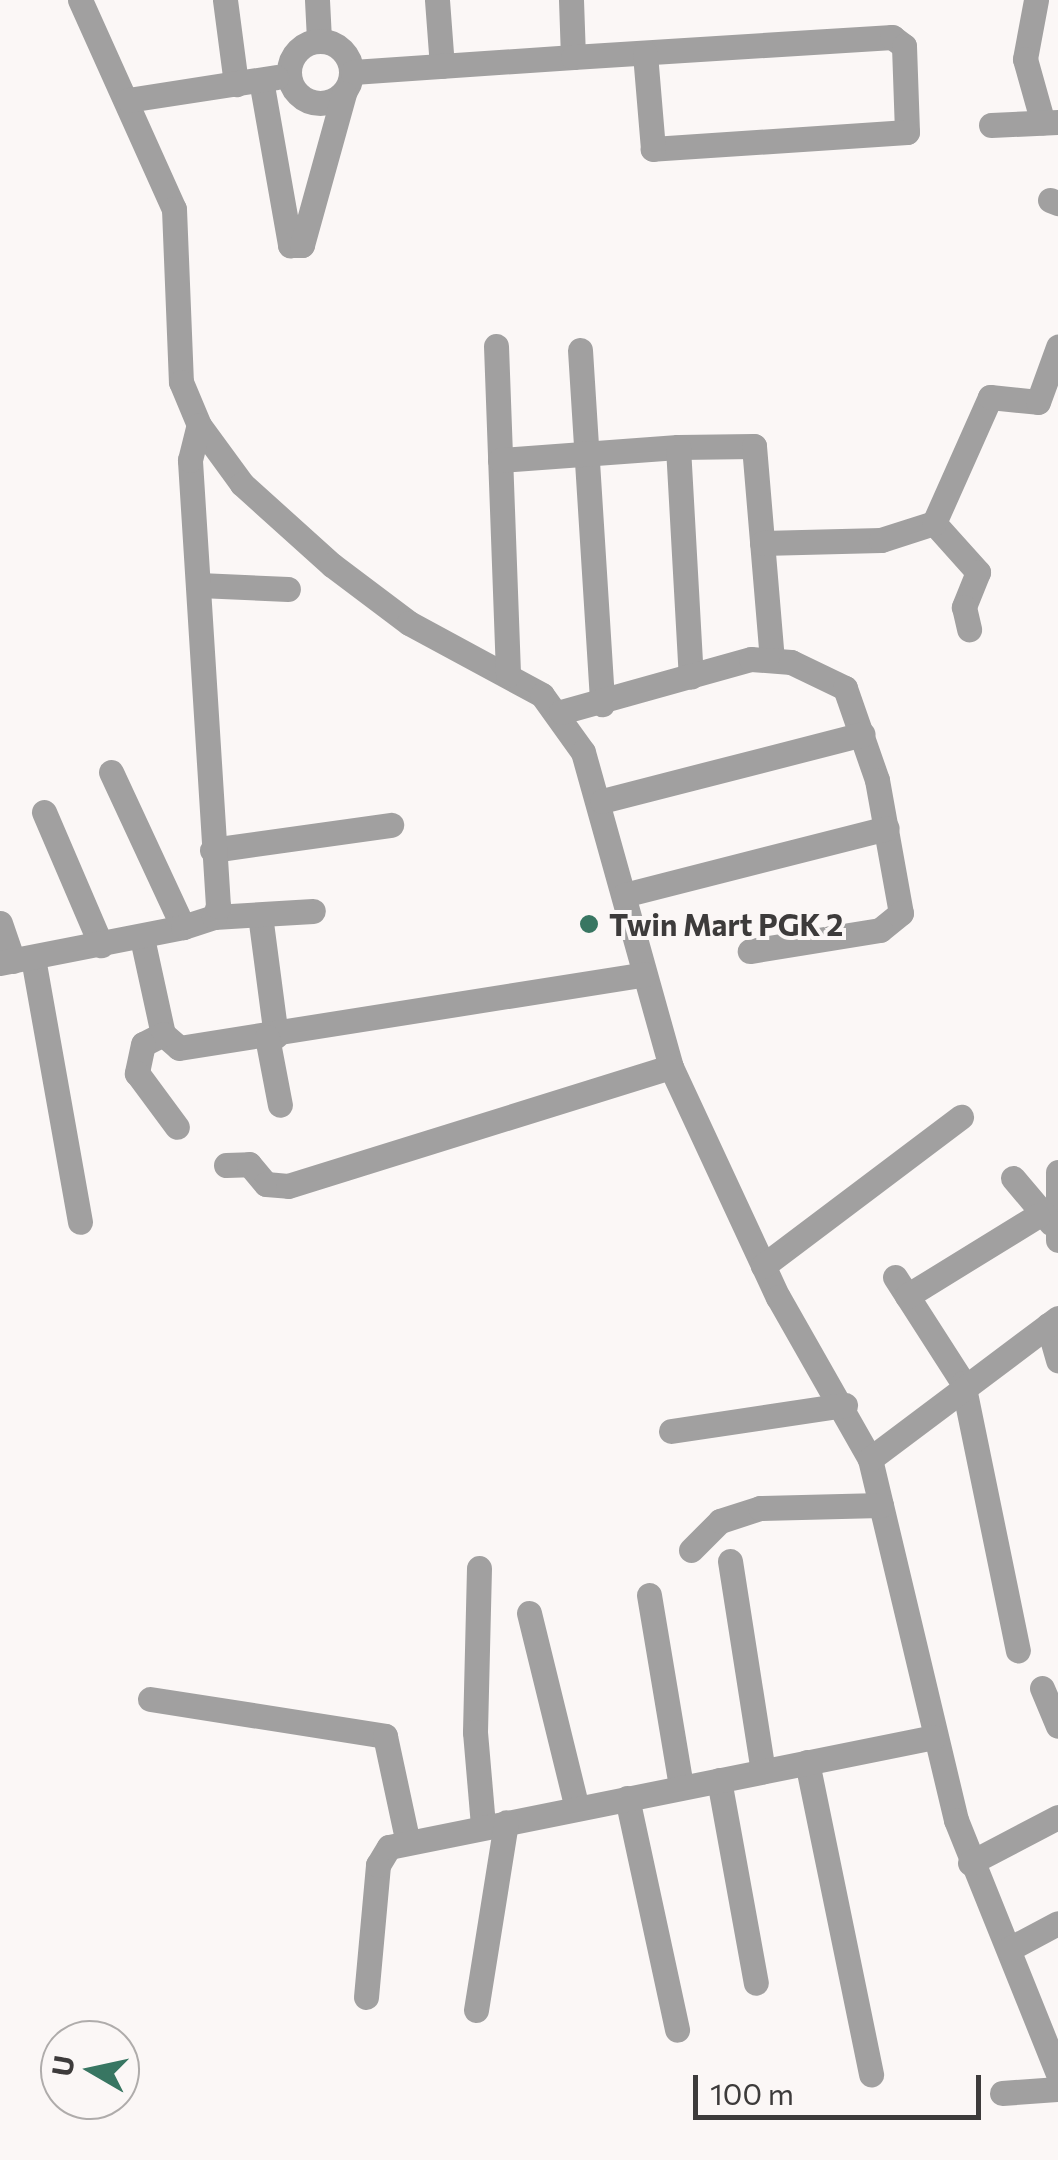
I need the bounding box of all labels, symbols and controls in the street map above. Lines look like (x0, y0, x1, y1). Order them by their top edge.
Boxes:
place label: Twin Mart PGK 2 (609, 906, 843, 942)
marker: Twin Mart PGK 2 (578, 913, 600, 935)
north arrow (40, 2020, 140, 2120)
text: U (44, 2053, 81, 2078)
scale bar (698, 2055, 986, 2117)
text: 100 m (710, 2074, 794, 2111)

